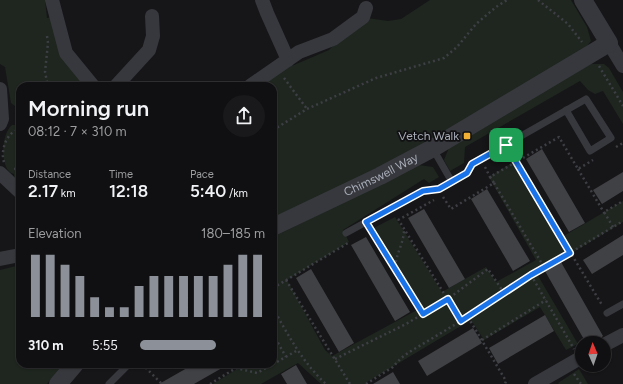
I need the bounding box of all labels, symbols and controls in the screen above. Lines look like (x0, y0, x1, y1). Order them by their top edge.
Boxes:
text: Morning run (28, 95, 149, 122)
button: share (223, 95, 265, 137)
text: 08:12 · 7 × 310 m (28, 124, 127, 139)
pin (489, 128, 523, 162)
place label: Vetch Walk (398, 129, 459, 143)
marker: Vetch Walk (462, 131, 472, 141)
icon: arrive (495, 134, 517, 156)
street label: Chimswell Way (342, 150, 421, 199)
text: Distance (28, 168, 71, 181)
text: Time (109, 168, 133, 181)
text: Pace (190, 168, 214, 181)
text: 2.17 (28, 181, 58, 201)
text: 12:18 (109, 181, 148, 201)
text: 5:40 (190, 181, 226, 201)
text: km (58, 187, 76, 200)
text: /km (226, 187, 248, 200)
text: Elevation (28, 226, 81, 241)
text: 180–185 m (201, 226, 265, 241)
north arrow (575, 336, 611, 372)
map controls (575, 336, 611, 372)
text: 310 m (28, 338, 64, 353)
text: 5:55 (92, 338, 118, 353)

